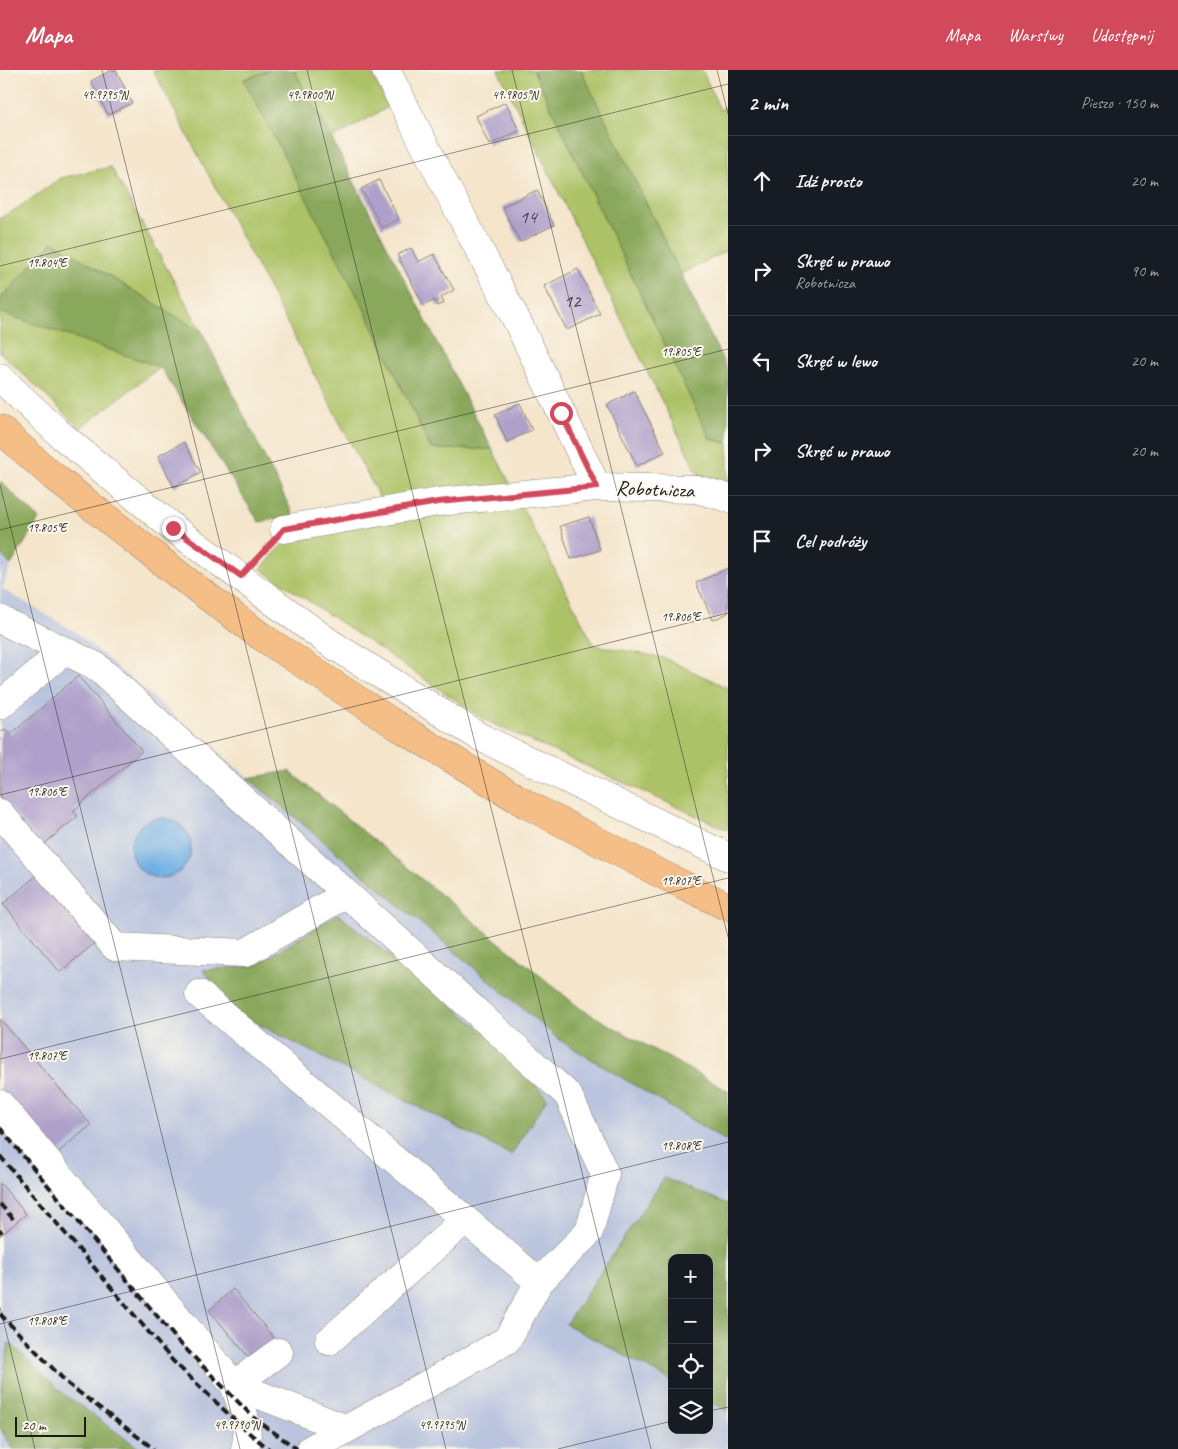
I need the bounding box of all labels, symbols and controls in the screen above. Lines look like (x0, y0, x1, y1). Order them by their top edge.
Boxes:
text: Mapa (25, 20, 72, 50)
text: Mapa (945, 24, 980, 46)
text: Warstwy (1008, 24, 1063, 46)
text: Udostępnij (1091, 24, 1153, 46)
text: 49.9795°N (82, 87, 129, 103)
text: 49.9800°N (287, 87, 334, 103)
text: 49.9805°N (492, 87, 539, 103)
text: 2 min (748, 90, 788, 116)
text: Pieszo · 150 m (1081, 93, 1158, 113)
icon: ahead (748, 167, 776, 195)
text: Idź prosto (795, 169, 862, 193)
text: 20 m (1131, 171, 1158, 191)
house number: 14 (519, 205, 539, 229)
text: Skręć w prawo (795, 249, 890, 273)
text: 19.804°E (27, 255, 68, 271)
icon: right (748, 257, 776, 285)
text: 90 m (1131, 261, 1158, 281)
text: Robotnicza (795, 273, 855, 293)
house number: 12 (563, 289, 582, 313)
text: 19.805°E (661, 344, 702, 360)
icon: left (748, 347, 776, 375)
text: Skręć w lewo (795, 349, 877, 373)
text: 20 m (1131, 351, 1158, 371)
route start (550, 402, 573, 425)
icon: right (748, 437, 776, 465)
text: Skręć w prawo (795, 439, 890, 463)
text: 20 m (1131, 441, 1158, 461)
street label: Robotnicza (615, 475, 697, 503)
route end (162, 517, 185, 540)
text: 19.805°E (27, 520, 68, 536)
icon: arrive (748, 527, 776, 555)
text: Cel podróży (795, 529, 866, 553)
text: 19.806°E (661, 609, 702, 625)
text: 19.806°E (27, 784, 68, 800)
text: 19.807°E (661, 873, 702, 889)
text: 19.807°E (27, 1048, 68, 1064)
text: 19.808°E (661, 1138, 702, 1154)
map controls (668, 1254, 713, 1434)
button: + (668, 1254, 713, 1299)
button: − (668, 1299, 713, 1344)
text: 19.808°E (27, 1313, 68, 1329)
button: locate (668, 1344, 713, 1389)
button: layers (668, 1389, 713, 1434)
scale bar (15, 1414, 86, 1437)
text: 20 m (22, 1417, 46, 1434)
text: 49.9790°N (214, 1417, 261, 1433)
text: 49.9795°N (419, 1417, 466, 1433)

